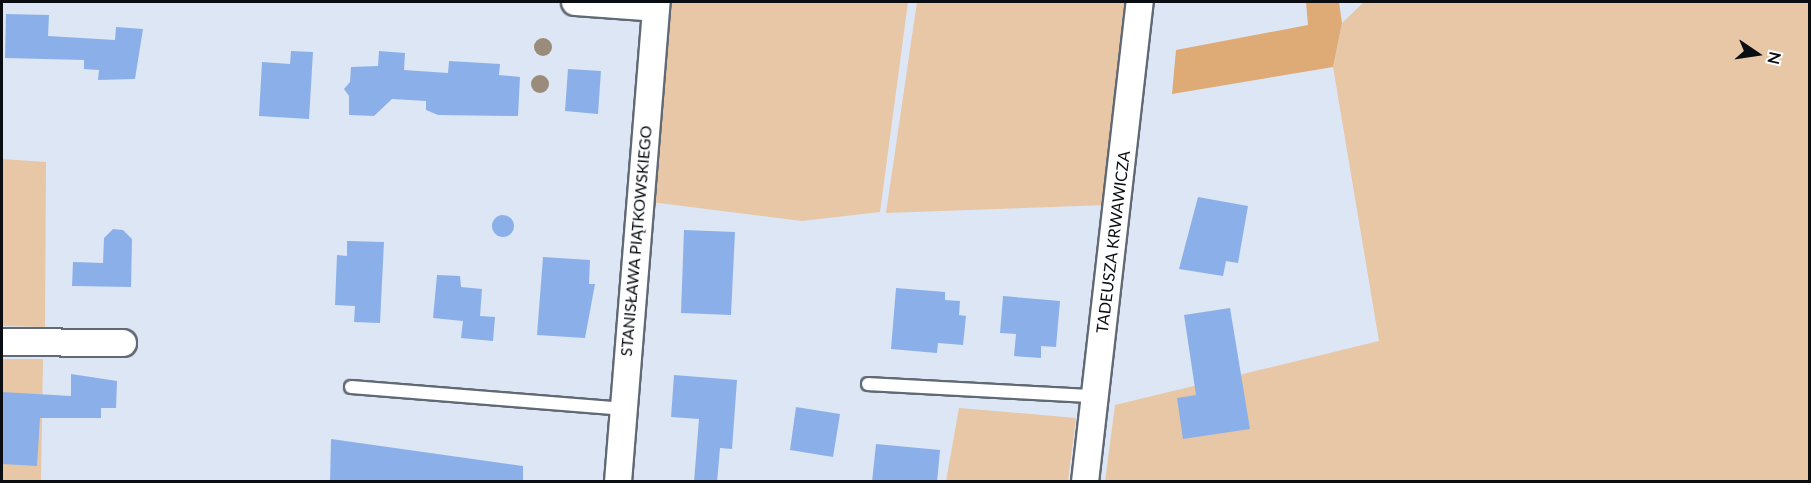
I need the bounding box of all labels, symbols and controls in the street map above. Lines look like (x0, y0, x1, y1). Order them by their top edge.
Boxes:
north arrow (1727, 24, 1787, 84)
text: N (1764, 50, 1786, 66)
street label: STANISŁAWA PIĄTKOWSKIEGO (616, 125, 656, 357)
street label: TADEUSZA KRWAWICZA (1092, 149, 1134, 335)

